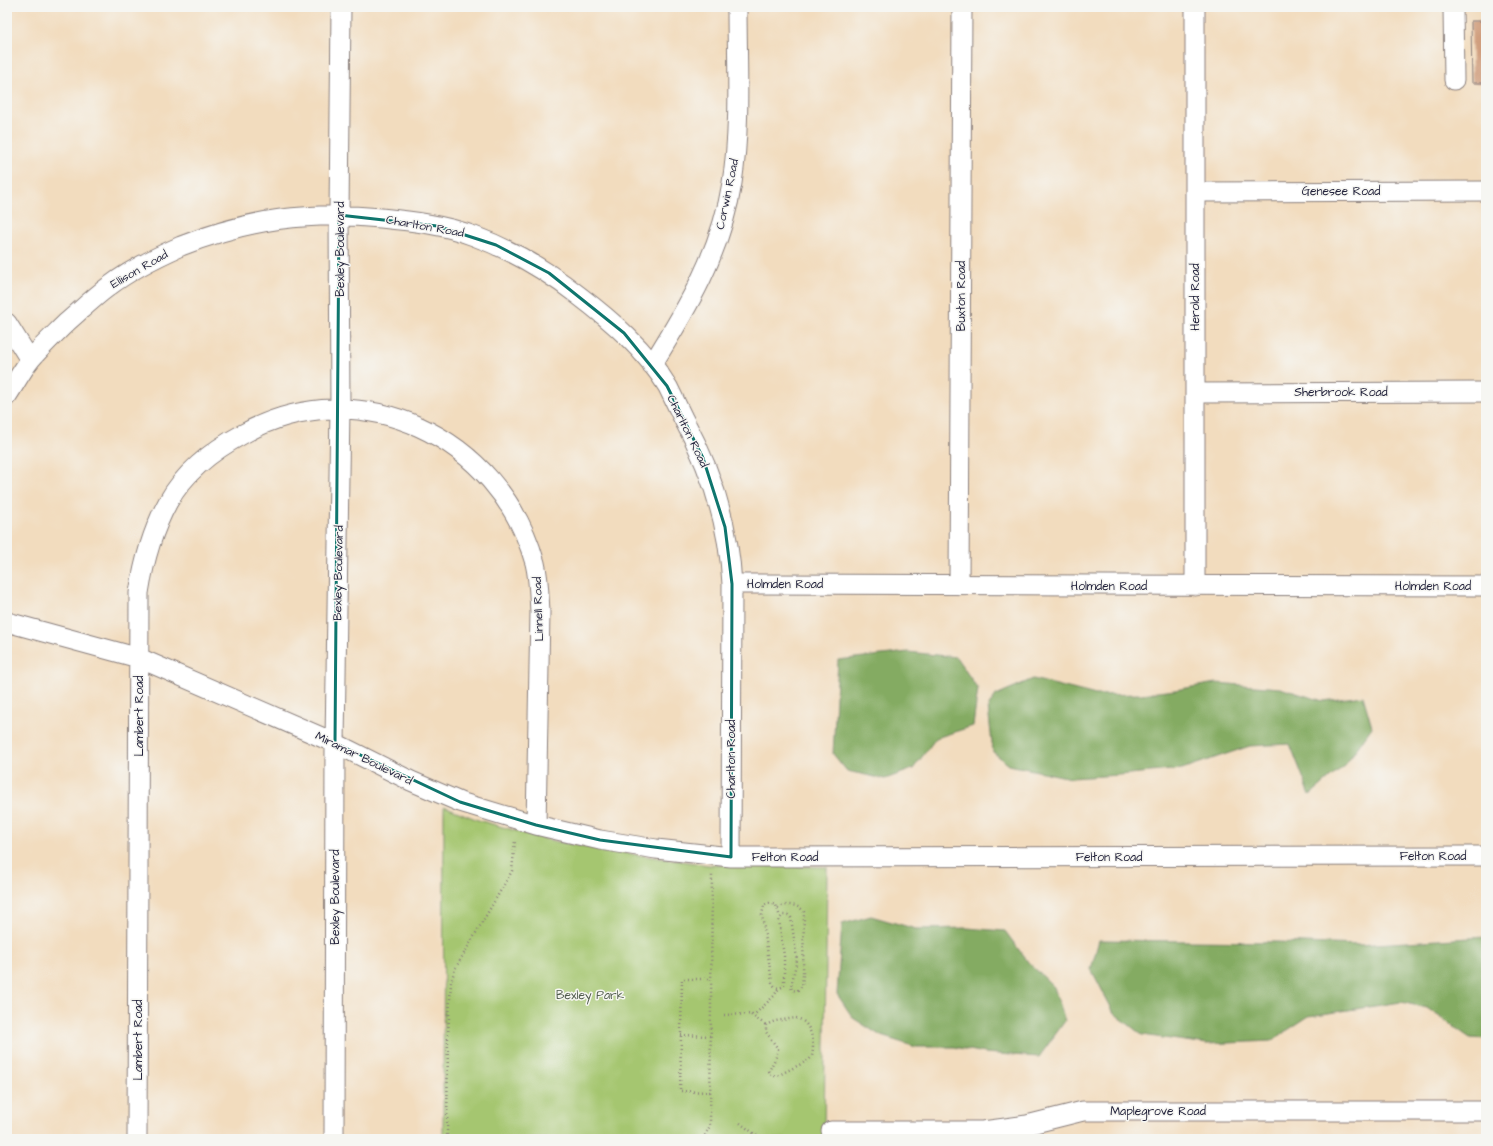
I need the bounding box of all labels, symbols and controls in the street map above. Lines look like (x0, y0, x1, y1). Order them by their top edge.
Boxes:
street label: Corwin Road (712, 157, 743, 231)
street label: Genesee Road (1302, 183, 1380, 200)
street label: Bexley Boulevard (332, 201, 350, 297)
street label: Charlton Road (385, 211, 465, 242)
street label: Ellison Road (107, 246, 171, 293)
street label: Buxton Road (953, 261, 970, 331)
street label: Herold Road (1187, 263, 1204, 331)
street label: Sherbrook Road (1294, 384, 1388, 401)
street label: Charlton Road (663, 392, 713, 470)
street label: Bexley Boulevard (329, 525, 349, 621)
street label: Linnell Road (529, 576, 548, 642)
street label: Holmden Road (747, 576, 823, 593)
street label: Holmden Road (1071, 578, 1147, 595)
street label: Holmden Road (1395, 578, 1471, 595)
street label: Lambert Road (131, 676, 148, 756)
street label: Charlton Road (723, 719, 740, 799)
street label: Miramar Boulevard (312, 728, 415, 789)
street label: Felton Road (1400, 848, 1466, 865)
street label: Bexley Boulevard (327, 849, 345, 945)
street label: Felton Road (752, 849, 818, 866)
street label: Felton Road (1076, 849, 1142, 866)
park label: Bexley Park (556, 987, 625, 1005)
street label: Lambert Road (130, 1000, 147, 1080)
street label: Maplegrove Road (1110, 1103, 1206, 1121)

